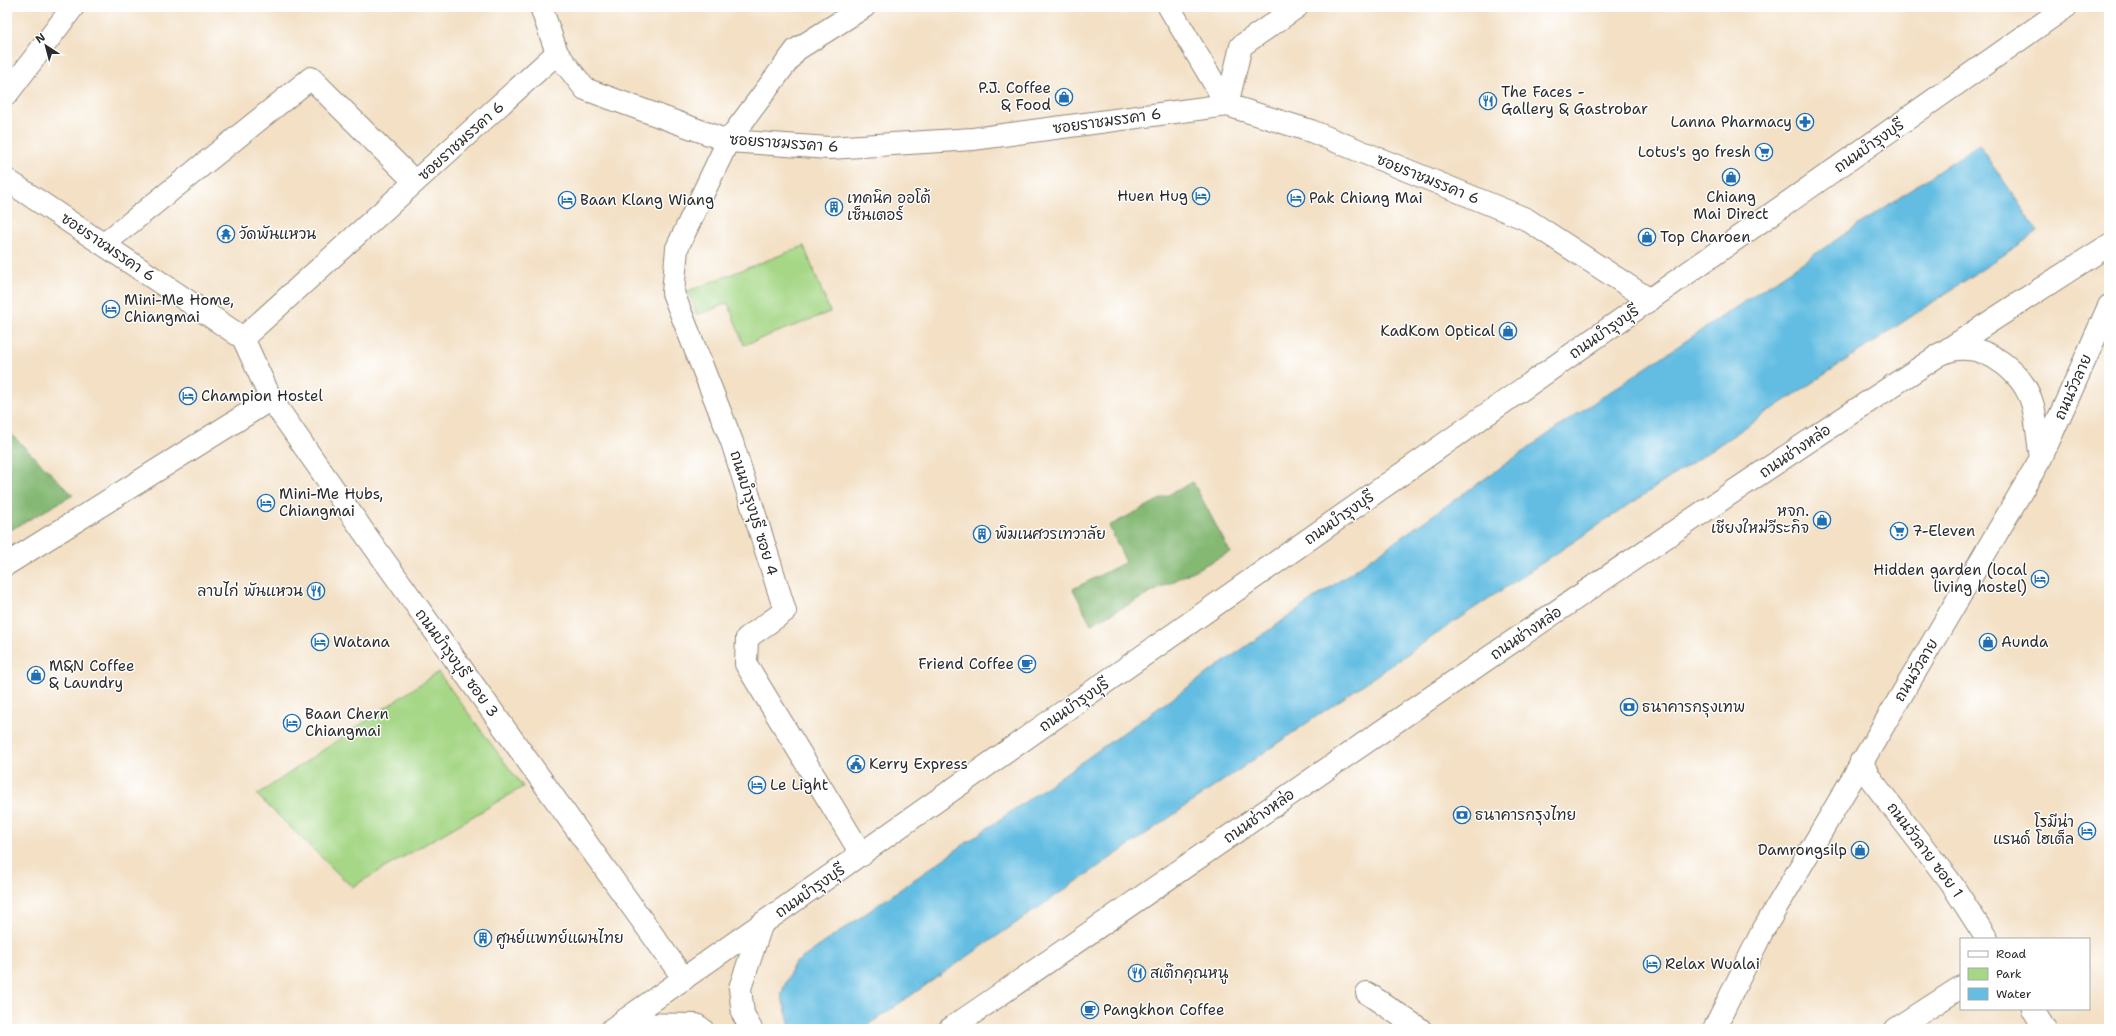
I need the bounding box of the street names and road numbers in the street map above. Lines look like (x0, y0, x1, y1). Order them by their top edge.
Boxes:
street label: ซอยราชมรรคา 6 (414, 97, 508, 185)
street label: ซอยราชมรรคา 6 (1051, 103, 1163, 139)
street label: ถนนบำรุงบุรี (1830, 114, 1909, 178)
street label: ซอยราชมรรคา 6 (729, 129, 839, 157)
street label: ซอยราชมรรคา 6 (1373, 149, 1483, 209)
street label: ซอยราชมรรคา 6 (57, 208, 159, 286)
street label: ถนนบำรุงบุรี (1565, 300, 1644, 364)
street label: ถนนวัวลาย (2050, 351, 2096, 423)
street label: ถนนช่างหล่อ (1755, 420, 1835, 482)
street label: ถนนบำรุงบุรี ซอย 4 (725, 448, 783, 578)
street label: ถนนบำรุงบุรี (1300, 486, 1379, 550)
street label: ถนนช่างหล่อ (1486, 602, 1566, 664)
street label: ถนนบำรุงบุรี ซอย 3 (410, 605, 503, 722)
street label: ถนนวัวลาย (1889, 635, 1943, 705)
street label: ถนนบำรุงบุรี (1035, 673, 1114, 737)
street label: ถนนช่างหล่อ (1220, 784, 1298, 848)
street label: ถนนวัวลาย ซอย 1 (1883, 798, 1967, 902)
street label: ถนนบำรุงบุรี (771, 859, 850, 923)

